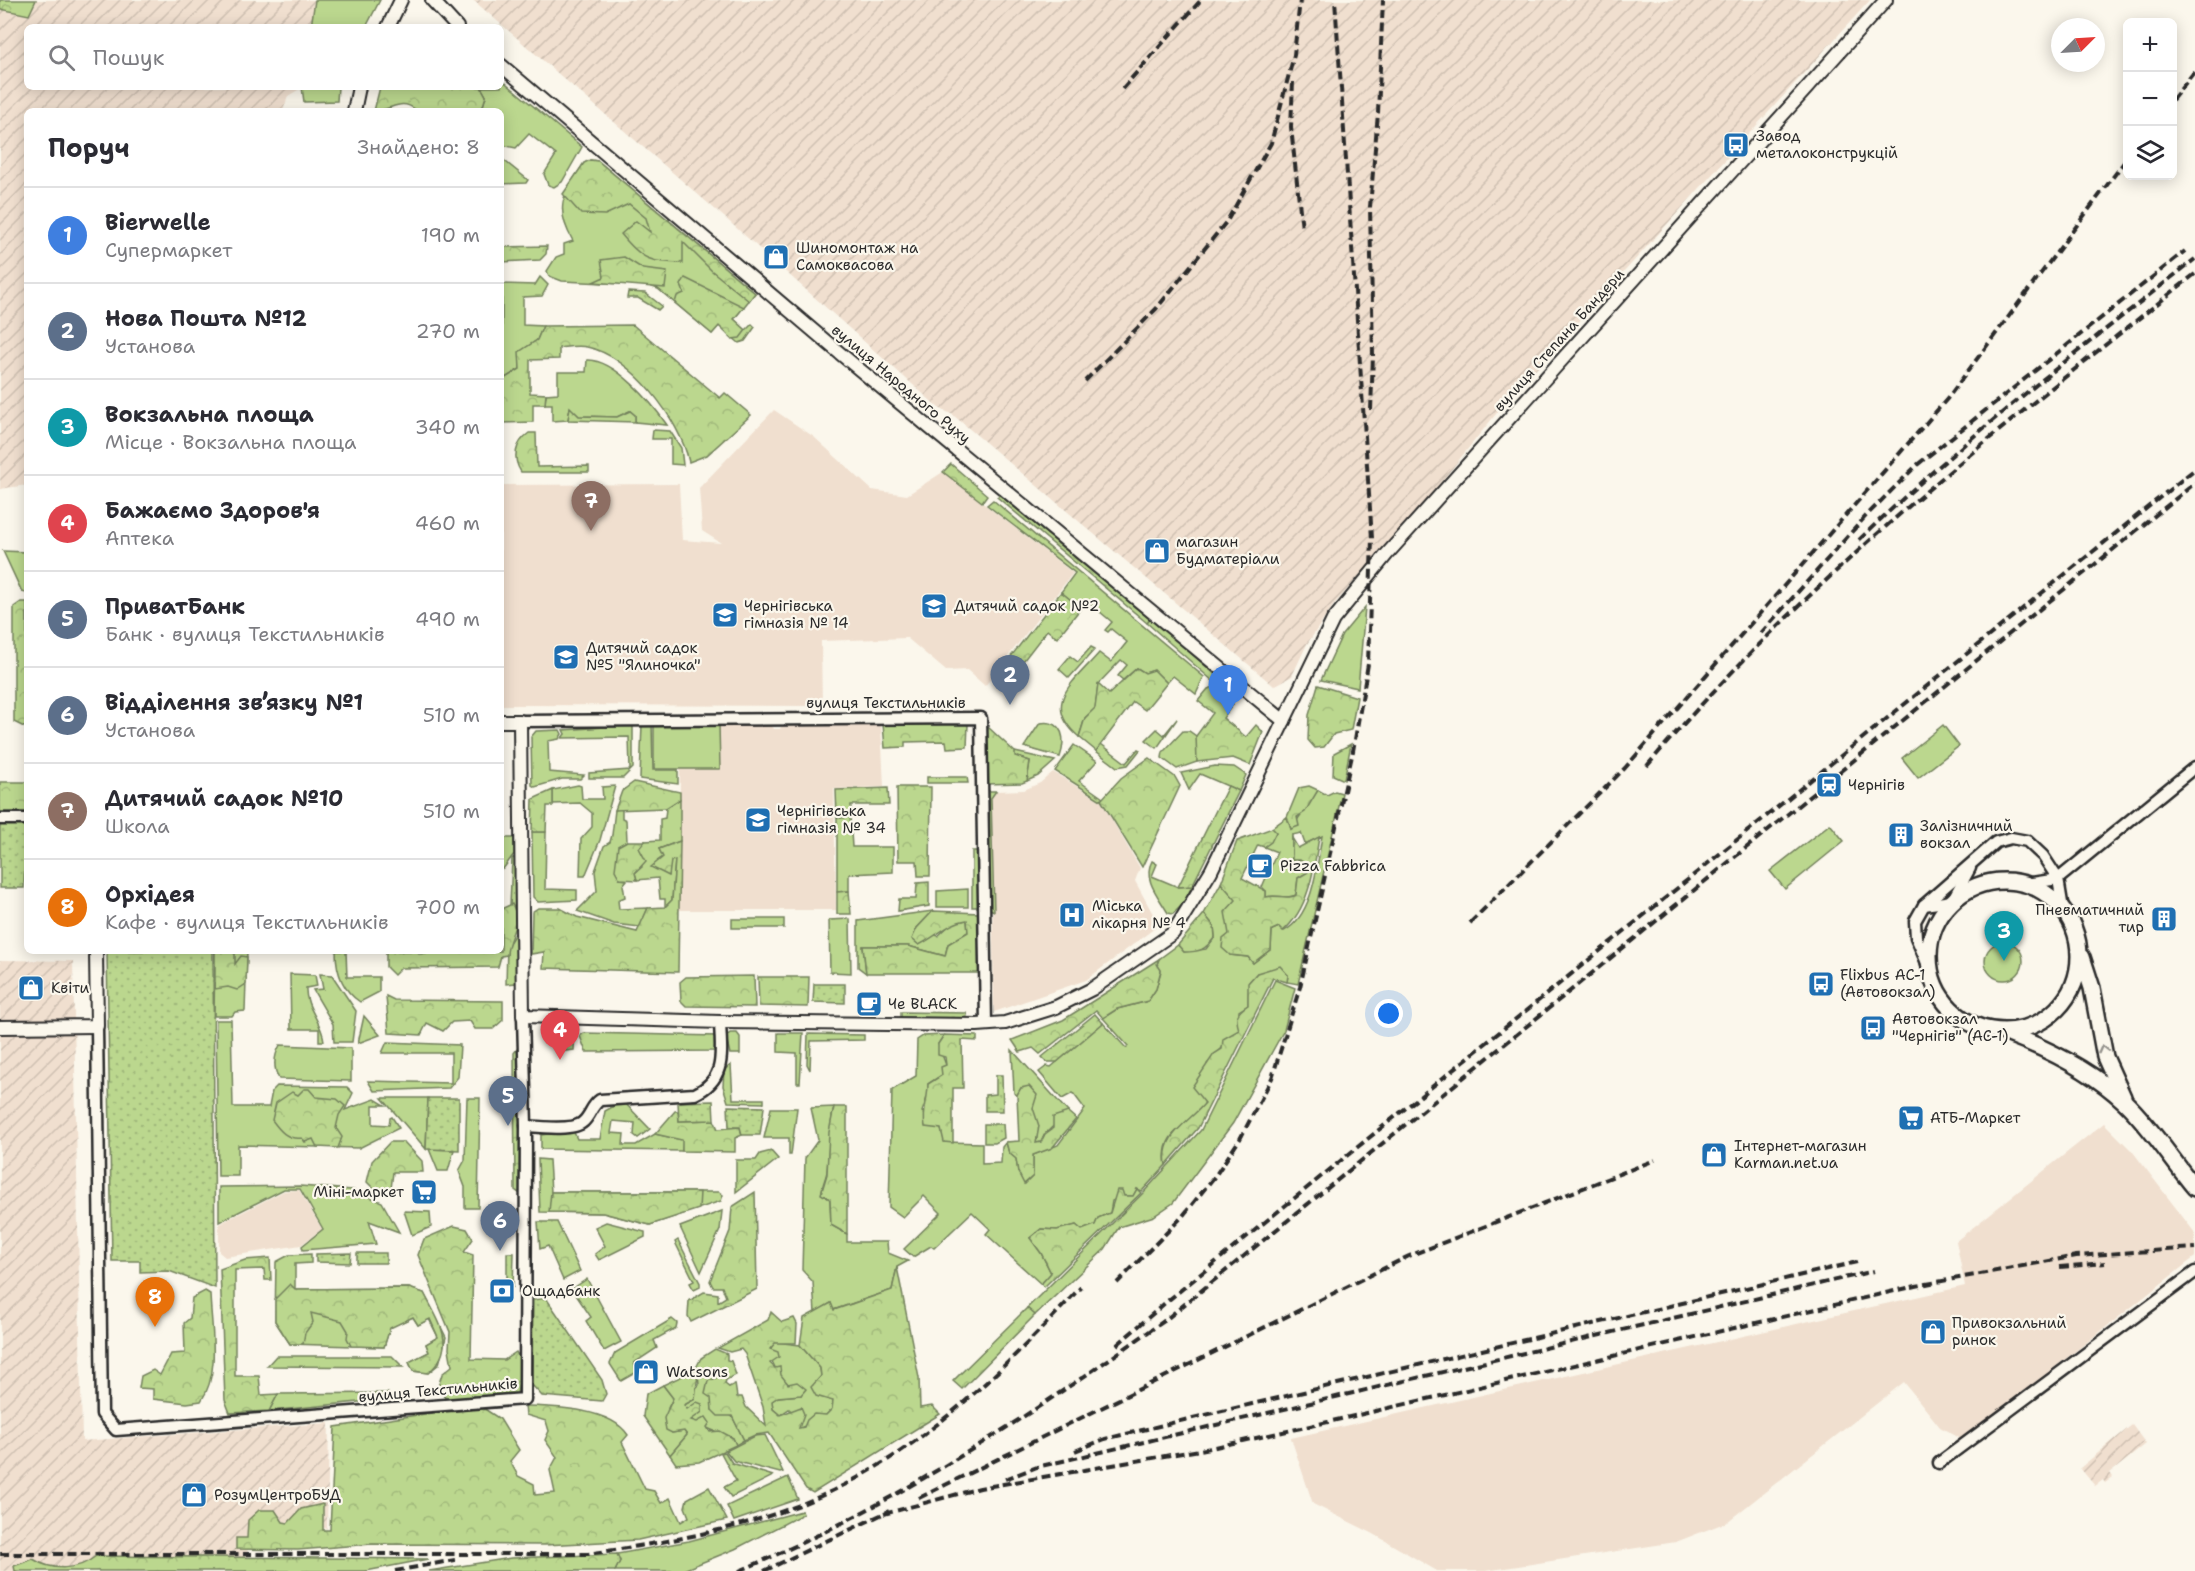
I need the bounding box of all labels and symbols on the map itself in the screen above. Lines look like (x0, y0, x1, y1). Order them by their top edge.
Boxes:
north arrow (2051, 18, 2105, 72)
place label: Завод металоконструкцій (1756, 126, 1898, 163)
bus stop icon: Завод металоконструкцій (1721, 130, 1751, 160)
place label: Шиномонтаж на Самоквасова (796, 238, 919, 275)
shop icon: Шиномонтаж на Самоквасова (761, 242, 791, 272)
street label: вулиця Степана Бандери (1489, 264, 1629, 416)
street label: вулиця Народного Руху (827, 320, 975, 448)
pin: 7 (572, 482, 610, 531)
place label: магазин Будматеріали (1176, 532, 1280, 569)
shop icon: магазин Будматеріали (1142, 536, 1172, 566)
school or university icon: Дитячий садок №2 (919, 591, 949, 621)
place label: Чернігівська гімназія № 14 (744, 596, 848, 633)
place label: Дитячий садок №2 (954, 596, 1099, 616)
school or university icon: Чернігівська гімназія № 14 (710, 600, 740, 630)
place label: Дитячий садок №5 "Ялиночка" (586, 638, 701, 675)
school or university icon: Дитячий садок №5 "Ялиночка" (551, 642, 581, 672)
pin: 2 (990, 656, 1030, 705)
pin: 1 (1208, 666, 1248, 715)
street label: вулиця Текстильників (806, 693, 966, 713)
station icon: Чернігів (1814, 770, 1844, 800)
place label: Чернігів (1848, 775, 1905, 795)
place label: Чернігівська гімназія № 34 (777, 801, 886, 838)
school or university icon: Чернігівська гімназія № 34 (743, 805, 773, 835)
place label: Залізничний вокзал (1920, 816, 2013, 853)
building icon: Залізничний вокзал (1886, 820, 1916, 850)
cafe icon: Pizza Fabbrica (1245, 851, 1275, 881)
place label: Pizza Fabbrica (1280, 856, 1386, 876)
place label: Міська лікарня № 4 (1092, 896, 1186, 933)
hospital icon: Міська лікарня № 4 (1057, 900, 1087, 930)
place label: Пневматичний тир (2036, 900, 2144, 937)
building icon: Пневматичний тир (2149, 904, 2179, 934)
pin: 3 (1984, 912, 2024, 961)
place label: Flixbus АС-1 (Автовокзал) (1840, 965, 1935, 1002)
bus stop icon: Flixbus АС-1 (Автовокзал) (1806, 969, 1836, 999)
shop icon: Квіти (16, 973, 46, 1003)
place label: Квіти (51, 978, 89, 998)
cafe icon: Че BLACK (854, 989, 884, 1019)
place label: Че BLACK (888, 994, 957, 1014)
your location (1374, 999, 1403, 1028)
place label: Автовокзал "Чернігів" (АС-1) (1892, 1009, 2008, 1046)
pin: 4 (540, 1010, 580, 1060)
bus stop icon: Автовокзал "Чернігів" (АС-1) (1858, 1013, 1888, 1043)
one-way arrow (2098, 1044, 2111, 1054)
pin: 5 (488, 1076, 528, 1126)
supermarket icon: АТБ-Маркет (1896, 1103, 1926, 1133)
place label: АТБ-Маркет (1930, 1108, 2021, 1128)
place label: Інтернет-магазин Karman.net.ua (1734, 1136, 1867, 1173)
shop icon: Інтернет-магазин Karman.net.ua (1699, 1140, 1729, 1170)
supermarket icon: Міні-маркет (409, 1177, 439, 1207)
place label: Міні-маркет (314, 1182, 404, 1202)
pin: 6 (480, 1202, 520, 1251)
bank icon: Ощадбанк (487, 1276, 517, 1306)
pin: 8 (136, 1278, 174, 1327)
place label: Ощадбанк (522, 1281, 600, 1301)
place label: Привокзальний ринок (1952, 1313, 2067, 1350)
shop icon: Привокзальний ринок (1918, 1317, 1948, 1347)
shop icon: Watsons (631, 1357, 661, 1387)
place label: Watsons (666, 1362, 728, 1382)
street label: вулиця Текстильників (358, 1373, 518, 1407)
shop icon: РозумЦентроБУД (179, 1480, 209, 1510)
place label: РозумЦентроБУД (214, 1485, 341, 1505)

